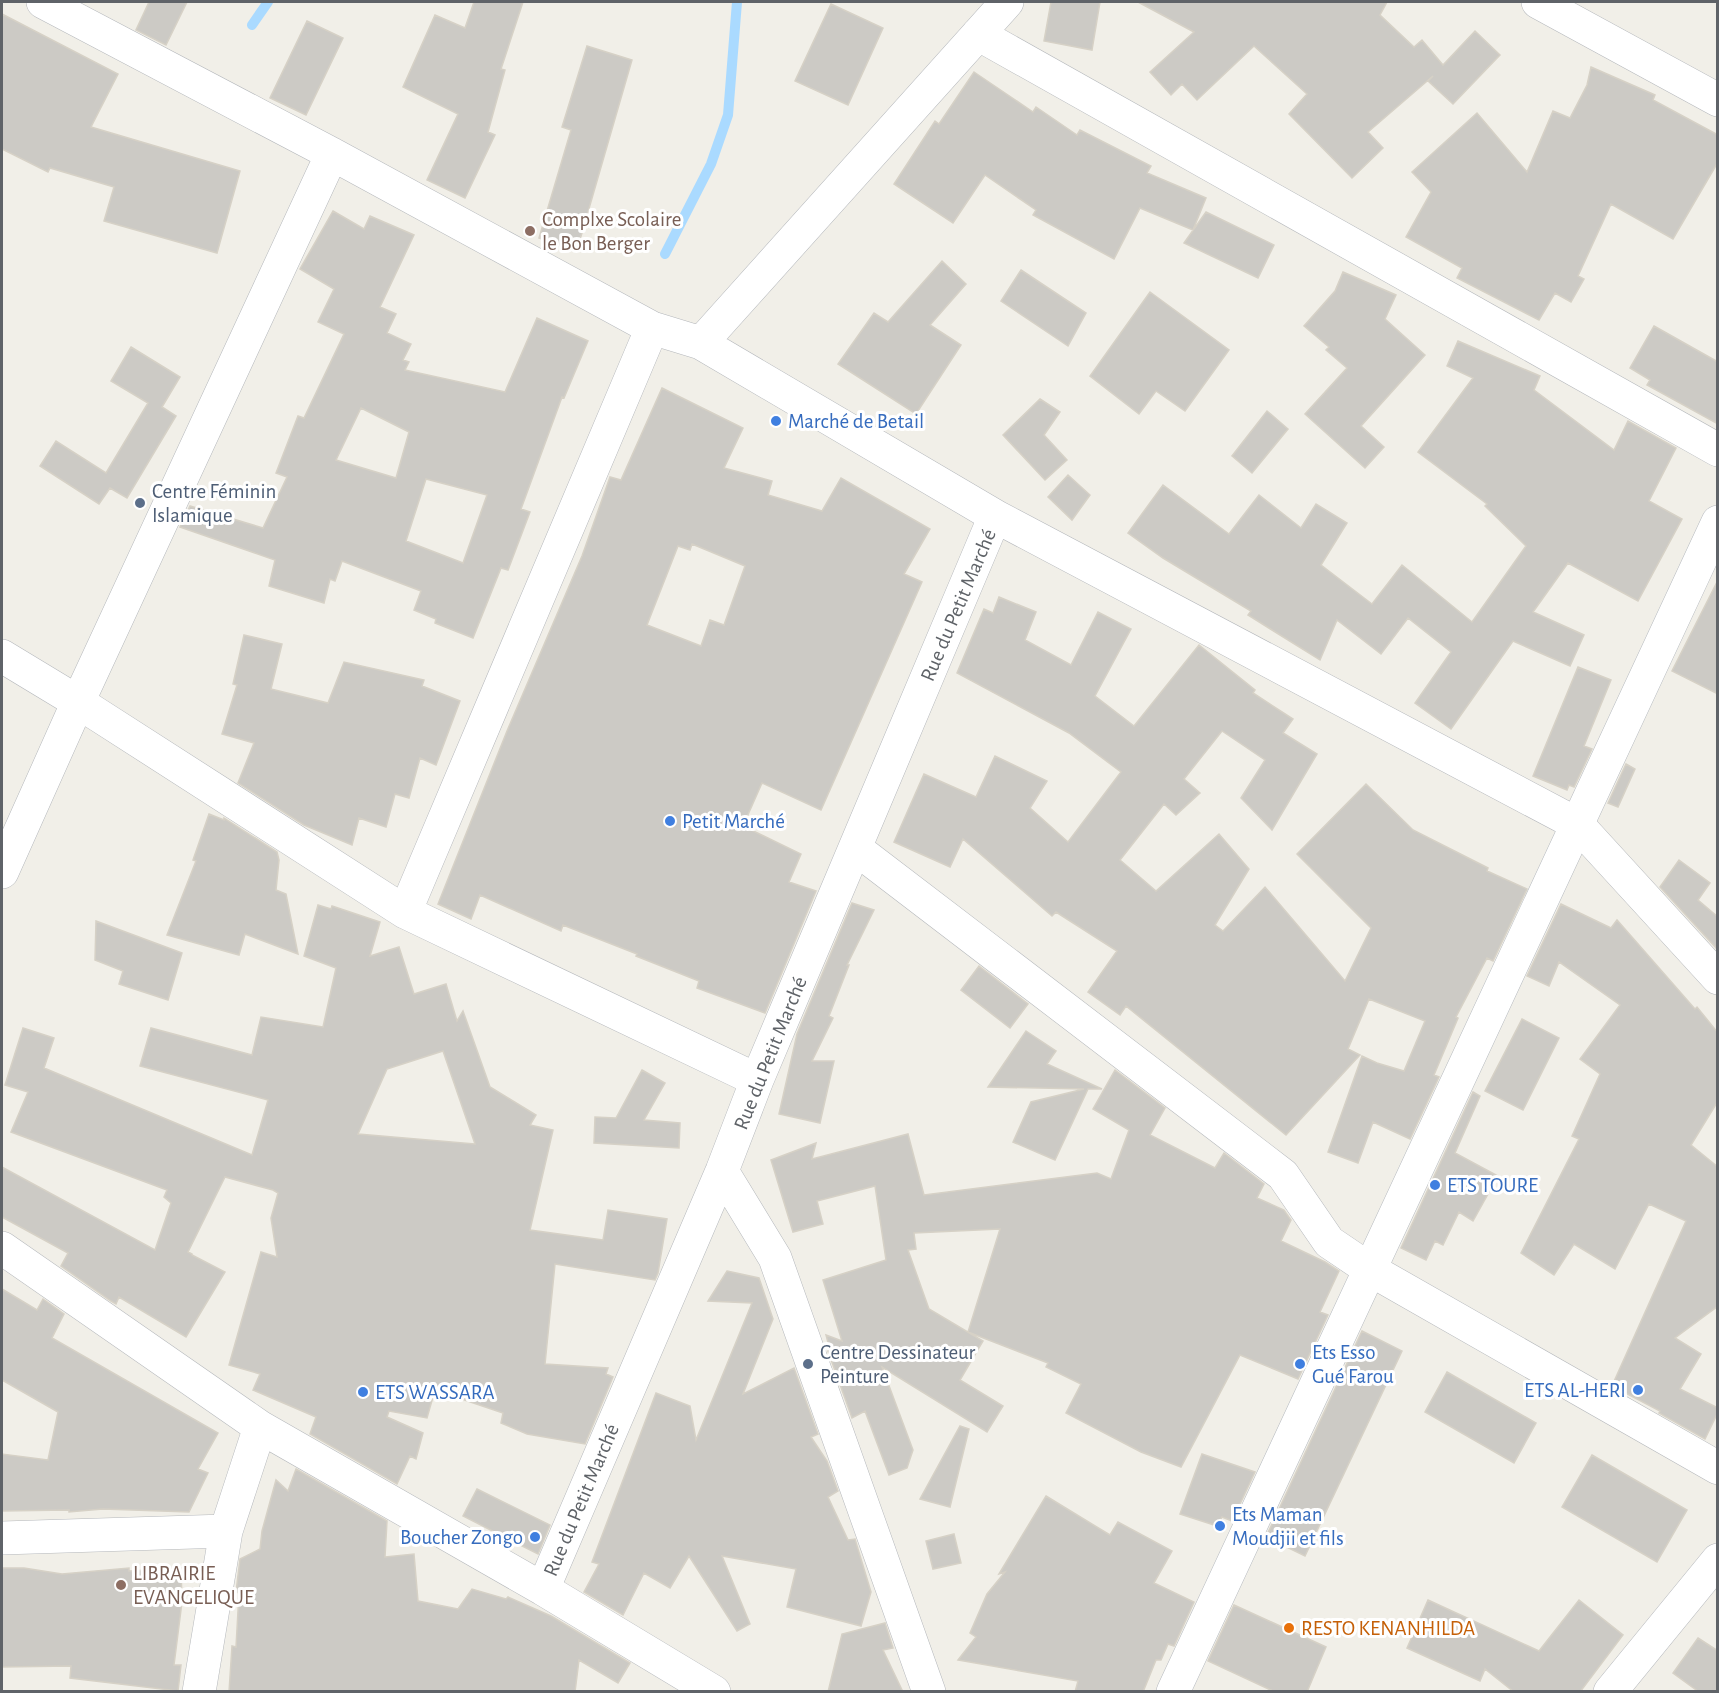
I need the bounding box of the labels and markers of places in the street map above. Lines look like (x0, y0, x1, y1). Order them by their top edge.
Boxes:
place label: Complxe Scolaire le Bon Berger (542, 209, 682, 254)
marker: Complxe Scolaire le Bon Berger (523, 224, 537, 238)
place label: Marché de Betail (788, 411, 924, 432)
marker: Marché de Betail (769, 414, 783, 428)
place label: Centre Féminin Islamique (152, 481, 276, 526)
marker: Centre Féminin Islamique (133, 496, 147, 510)
place label: Petit Marché (682, 811, 785, 832)
marker: Petit Marché (663, 814, 677, 828)
place label: ETS TOURE (1447, 1175, 1538, 1196)
marker: ETS TOURE (1428, 1178, 1442, 1192)
place label: Centre Dessinateur Peinture (820, 1342, 976, 1387)
place label: Ets Esso Gué Farou (1312, 1342, 1394, 1387)
marker: Centre Dessinateur Peinture (801, 1357, 815, 1371)
marker: Ets Esso Gué Farou (1293, 1357, 1307, 1371)
place label: ETS AL-HERI (1524, 1380, 1626, 1401)
place label: ETS WASSARA (375, 1382, 495, 1403)
marker: ETS AL-HERI (1631, 1383, 1645, 1397)
marker: ETS WASSARA (356, 1385, 370, 1399)
place label: Ets Maman Moudjii et fils (1232, 1504, 1344, 1549)
marker: Ets Maman Moudjii et fils (1213, 1519, 1227, 1533)
place label: Boucher Zongo (400, 1527, 523, 1548)
marker: Boucher Zongo (528, 1530, 542, 1544)
place label: LIBRAIRIE EVANGELIQUE (133, 1563, 254, 1608)
marker: LIBRAIRIE EVANGELIQUE (114, 1578, 128, 1592)
place label: RESTO KENANHILDA (1301, 1618, 1475, 1639)
marker: RESTO KENANHILDA (1282, 1621, 1296, 1635)

